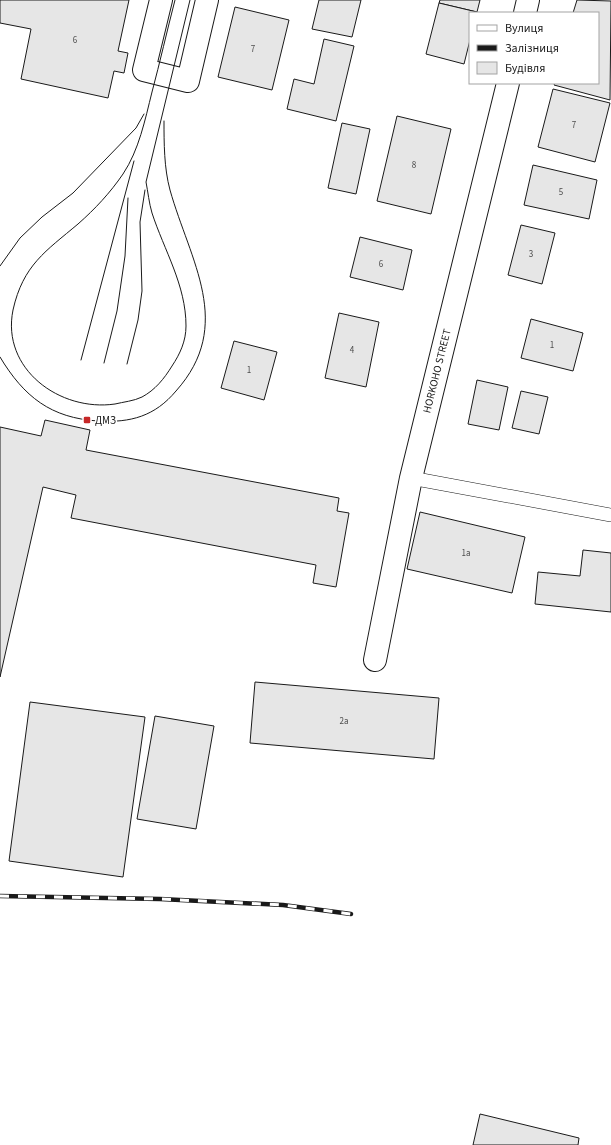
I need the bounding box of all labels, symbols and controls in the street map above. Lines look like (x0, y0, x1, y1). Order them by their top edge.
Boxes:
legend (469, 12, 599, 84)
text: Вулиця (505, 20, 543, 37)
house number: 6 (73, 34, 78, 47)
text: Залізниця (505, 40, 559, 57)
house number: 7 (251, 43, 256, 56)
text: Будівля (505, 60, 545, 77)
house number: 7 (572, 119, 577, 132)
house number: 8 (412, 159, 417, 172)
house number: 5 (559, 186, 564, 199)
house number: 3 (529, 248, 534, 261)
house number: 6 (379, 258, 384, 271)
street label: HORKOHO STREET (419, 327, 455, 415)
house number: 1 (550, 339, 554, 352)
house number: 4 (350, 344, 355, 357)
house number: 1 (247, 364, 251, 377)
place label: ДМЗ (95, 413, 116, 428)
marker: ДМЗ (82, 415, 92, 425)
house number: 1а (461, 547, 471, 560)
house number: 2а (339, 715, 349, 728)

